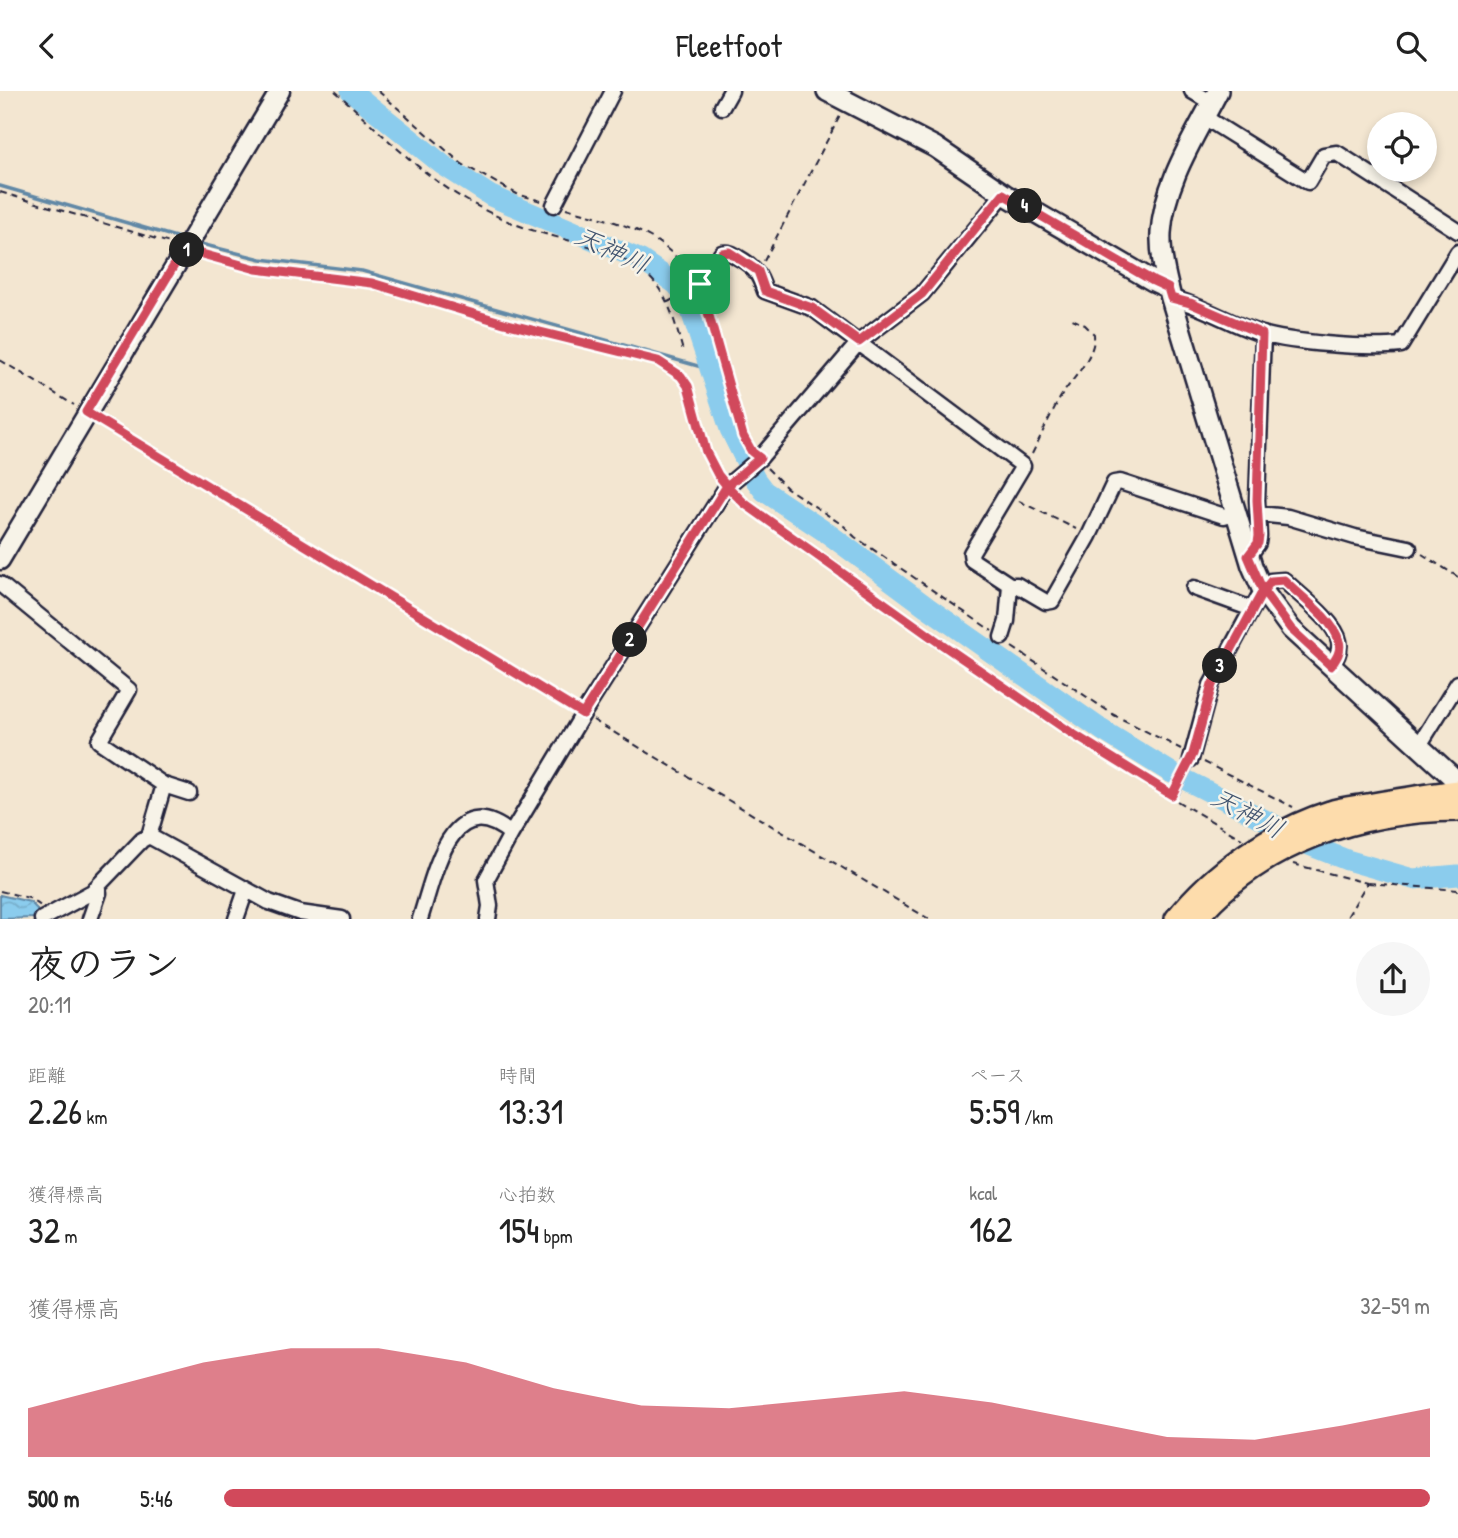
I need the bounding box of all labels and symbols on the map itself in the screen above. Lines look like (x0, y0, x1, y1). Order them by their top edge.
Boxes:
pin: 4 (1007, 188, 1042, 223)
water label: 天神川 (569, 217, 655, 282)
pin: 1 (170, 233, 204, 267)
pin (670, 254, 730, 314)
pin: 2 (612, 623, 648, 657)
pin: 3 (1202, 649, 1238, 683)
water label: 天神川 (1206, 779, 1291, 846)

